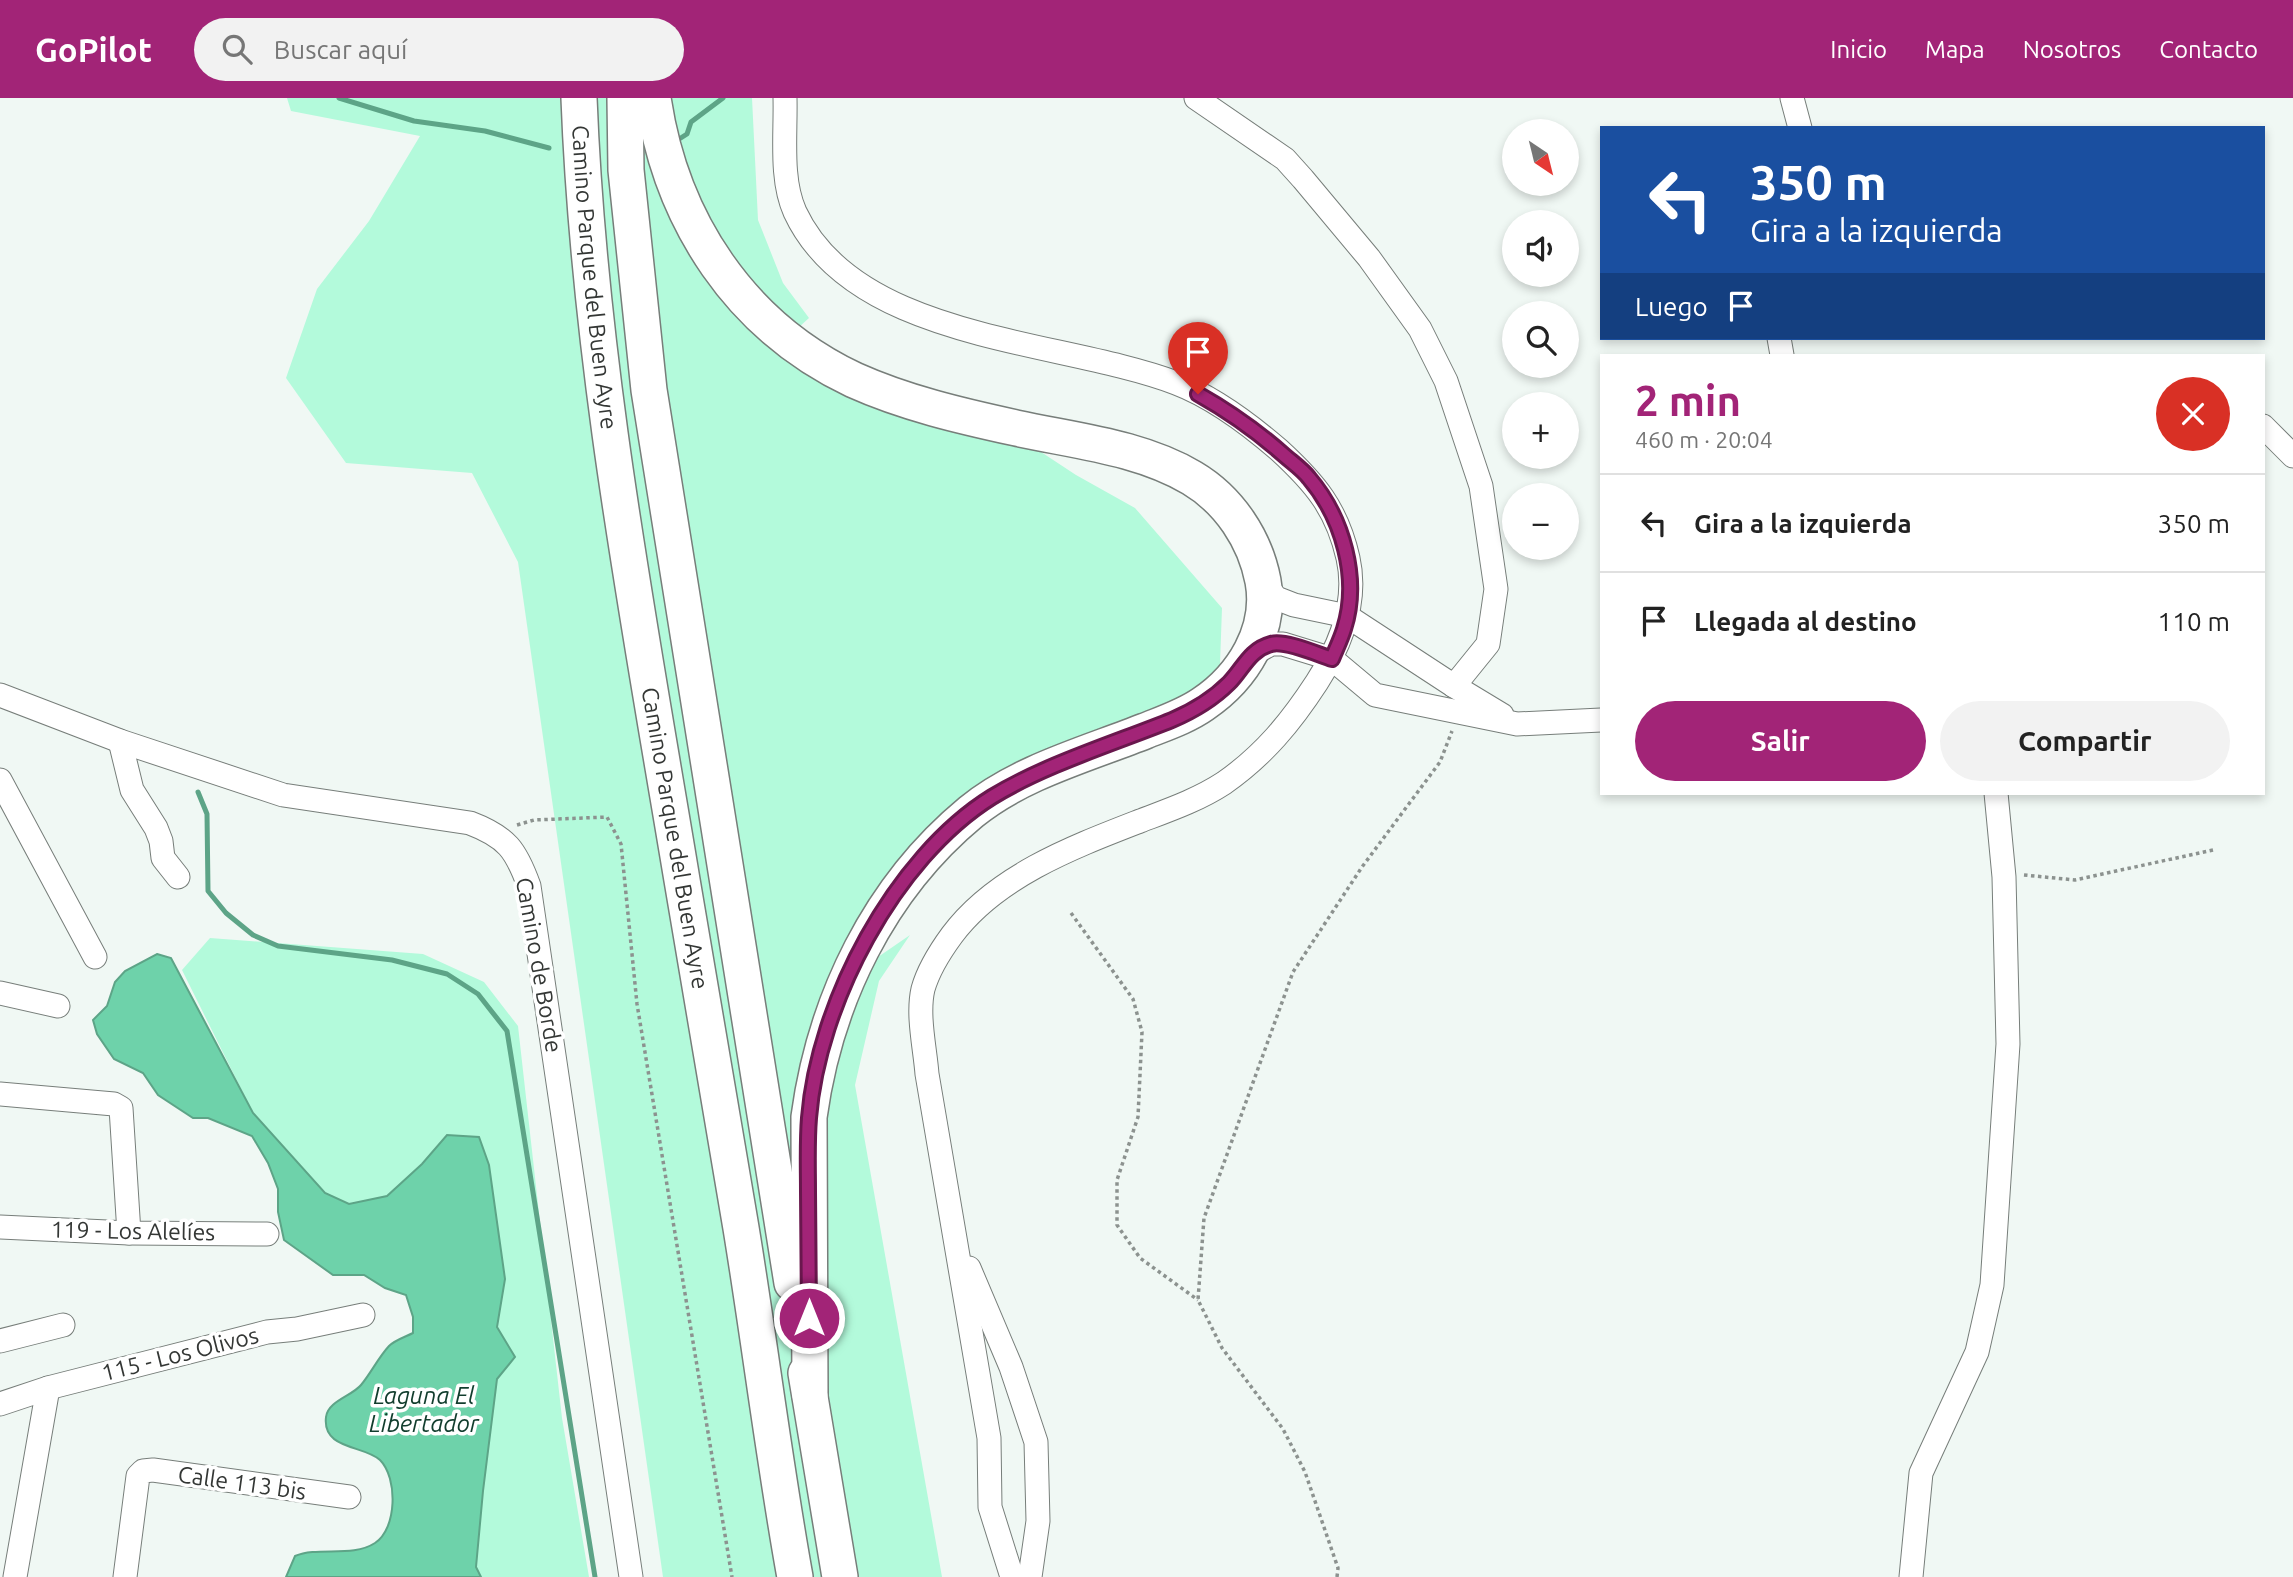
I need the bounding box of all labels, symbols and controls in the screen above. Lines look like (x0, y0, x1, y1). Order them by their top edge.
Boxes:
search box (194, 18, 684, 81)
icon: search (218, 30, 256, 68)
text: GoPilot (35, 31, 152, 68)
text: Buscar aquí (274, 35, 407, 64)
text: Inicio (1830, 36, 1887, 63)
text: Mapa (1925, 36, 1985, 63)
text: Nosotros (2023, 36, 2121, 63)
text: Contacto (2159, 36, 2258, 63)
north arrow (1502, 119, 1578, 196)
map controls (1502, 119, 1579, 560)
street label: Camino Parque del Buen Ayre (568, 124, 622, 431)
icon: left (1635, 154, 1726, 245)
text: 350 m (1750, 154, 1887, 209)
button: sound (1502, 210, 1579, 287)
text: Gira a la izquierda (1750, 212, 2003, 248)
icon: arrive (1722, 287, 1760, 325)
text: Luego (1635, 292, 1708, 321)
button: search (1502, 301, 1579, 378)
pin (1168, 322, 1228, 394)
icon: arrive (1179, 333, 1217, 371)
text: 2 min (1635, 377, 1741, 424)
button: close (2156, 377, 2230, 451)
button: + (1502, 392, 1579, 469)
text: 460 m · 20:04 (1635, 427, 1773, 452)
button: − (1502, 483, 1579, 560)
icon: left (1635, 504, 1673, 542)
text: Gira a la izquierda (1694, 509, 1912, 538)
text: 350 m (2158, 509, 2230, 538)
icon: arrive (1635, 602, 1673, 640)
text: Llegada al destino (1694, 607, 1917, 636)
text: 110 m (2158, 607, 2230, 636)
street label: Camino Parque del Buen Ayre (638, 685, 714, 991)
button: Salir (1635, 701, 1926, 781)
button: Compartir (1940, 701, 2230, 781)
street label: Camino de Borde (512, 875, 567, 1055)
street label: 119 - Los Alelíes (51, 1217, 215, 1244)
position arrow (772, 1281, 846, 1355)
street label: 115 - Los Olivos (99, 1322, 261, 1385)
water label: Laguna El Libertador (369, 1382, 480, 1437)
street label: Calle 113 bis (176, 1461, 308, 1504)

